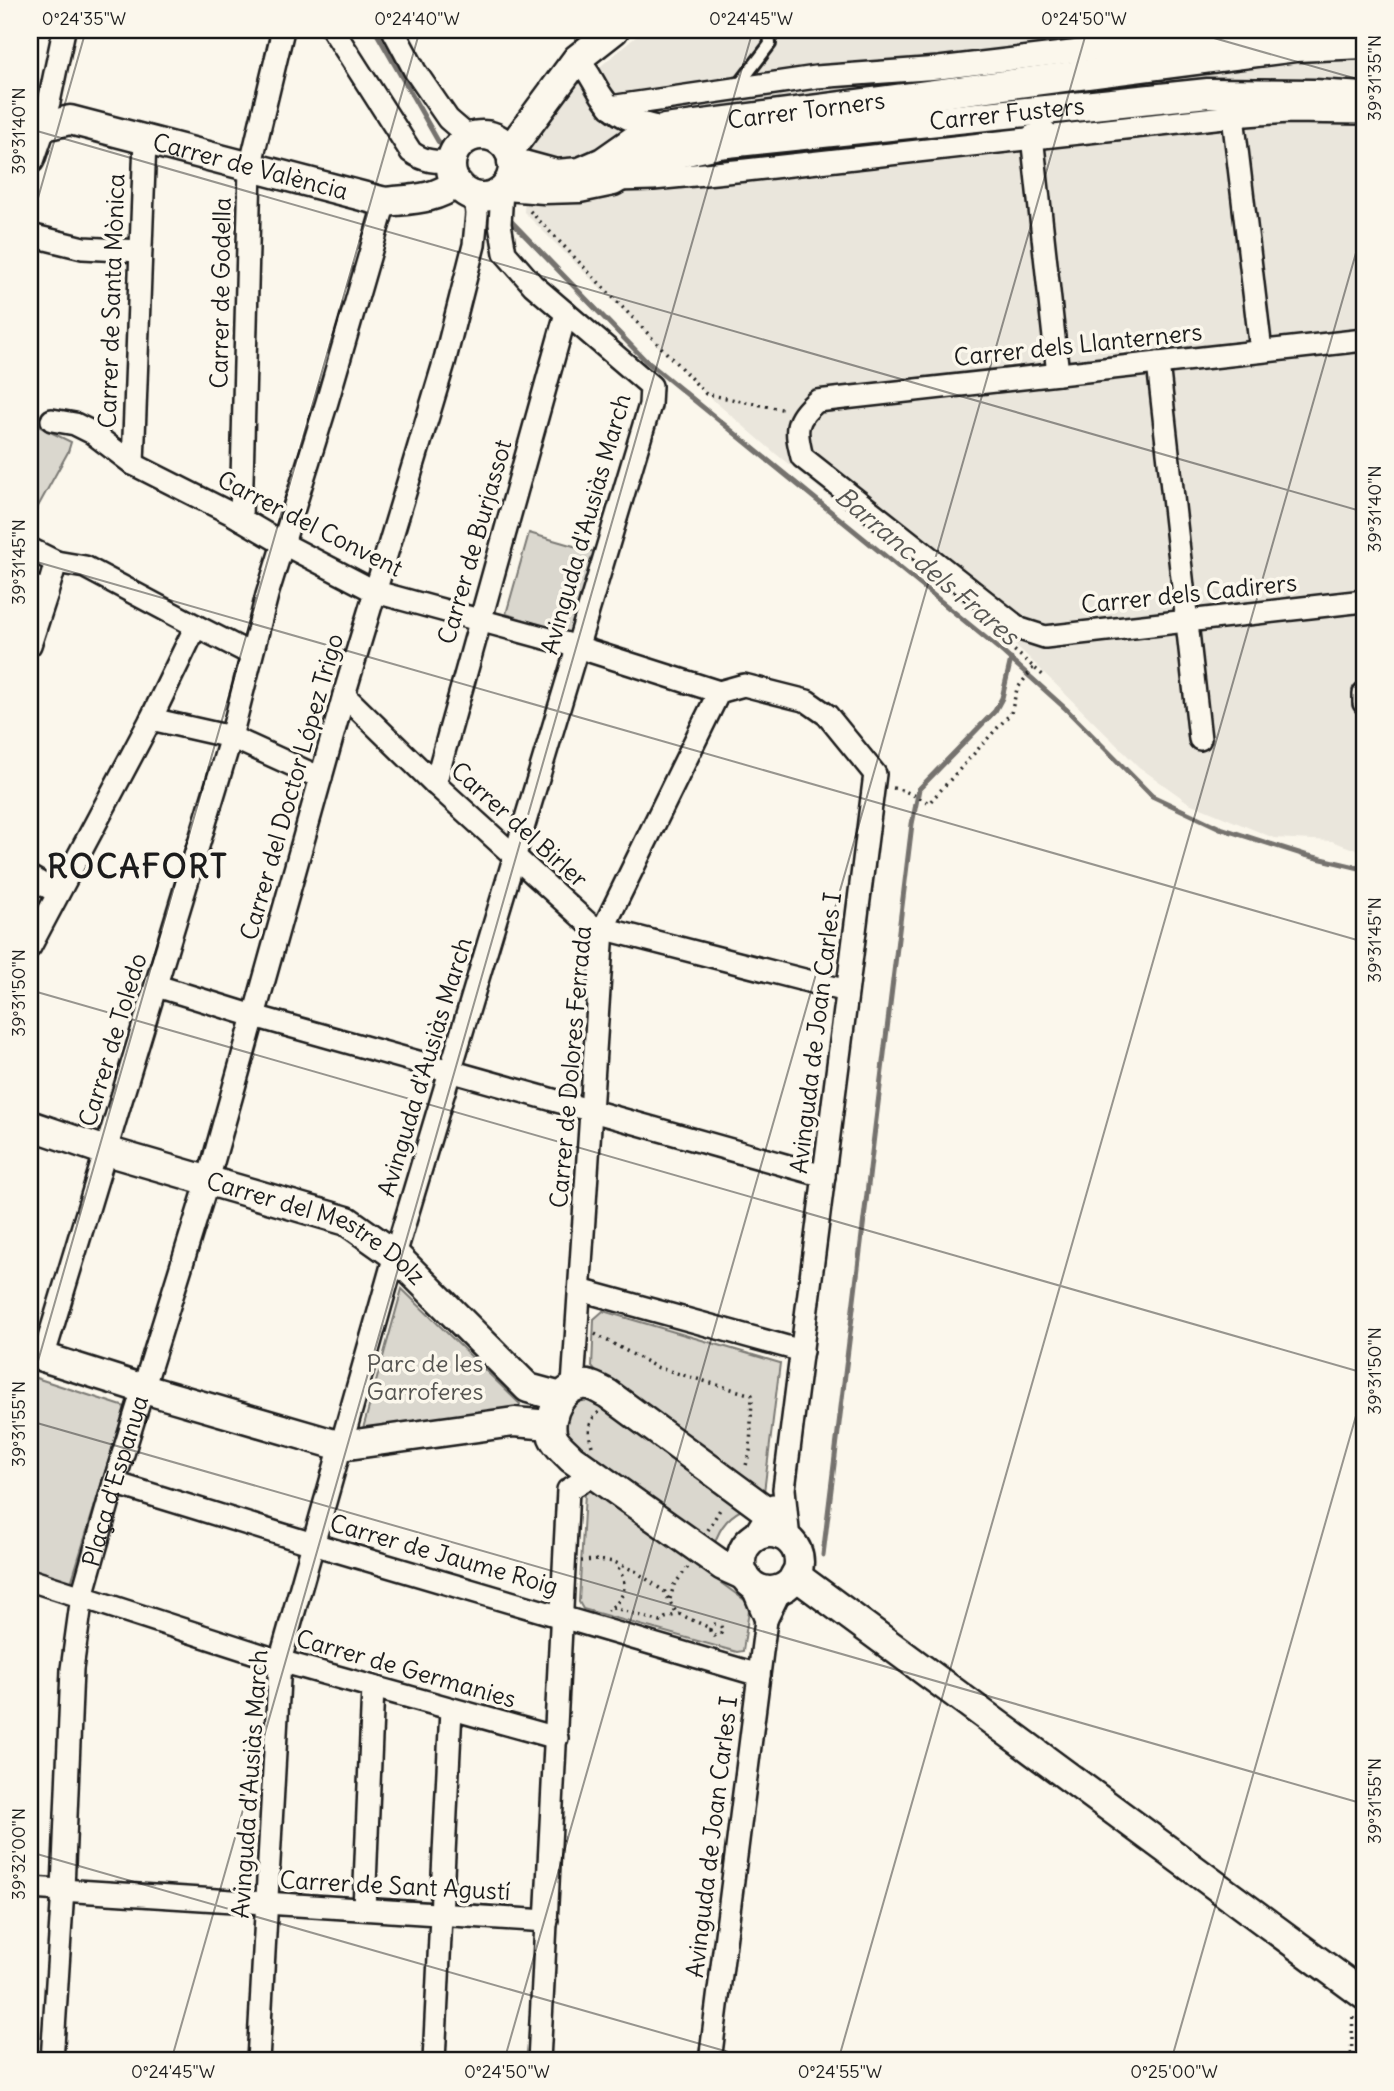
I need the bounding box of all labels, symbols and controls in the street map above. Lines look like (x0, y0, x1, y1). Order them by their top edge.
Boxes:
text: 0°24'35"W (42, 7, 126, 30)
text: 0°24'40"W (374, 7, 460, 30)
text: 0°24'45"W (709, 7, 793, 30)
text: 0°24'50"W (1041, 7, 1127, 30)
text: 39°31'35"N (1363, 35, 1386, 121)
street label: Carrer Torners (726, 85, 887, 135)
text: 39°31'40"N (7, 87, 30, 175)
street label: Carrer Fusters (928, 90, 1086, 136)
street label: Carrer de València (150, 126, 351, 206)
street label: Carrer de Santa Mònica (92, 173, 130, 429)
street label: Carrer de Godella (203, 197, 237, 389)
street label: Carrer dels Llanterners (952, 316, 1204, 372)
street label: Avinguda d'Ausiàs March (533, 390, 637, 657)
street label: Carrer de Burjassot (431, 436, 518, 647)
street label: Carrer del Convent (213, 464, 408, 583)
text: 39°31'40"N (1363, 465, 1386, 553)
water label: Barranc dels Frares (829, 479, 1028, 653)
text: 39°31'45"N (7, 519, 30, 605)
street label: Carrer dels Cadirers (1079, 567, 1298, 619)
street label: Carrer del Doctor López Trigo (233, 630, 349, 943)
street label: Carrer del Birler (445, 755, 594, 894)
district label: ROCAFORT (47, 846, 229, 887)
street label: Avinguda de Joan Carles I (783, 891, 847, 1175)
text: 39°31'45"N (1363, 897, 1386, 983)
street label: Carrer de Dolores Ferrada (543, 925, 597, 1209)
street label: Avinguda d'Ausiàs March (370, 933, 478, 1200)
text: 39°31'50"N (7, 949, 30, 1037)
street label: Carrer de Toledo (71, 949, 153, 1130)
street label: Carrer del Mestre Dolz (203, 1165, 432, 1291)
text: 39°31'50"N (1363, 1327, 1386, 1415)
park label: Parc de les Garroferes (367, 1348, 483, 1406)
text: 39°31'55"N (7, 1381, 30, 1467)
street label: Plaça d'Espanya (75, 1391, 154, 1570)
street label: Carrer de Jaume Roig (327, 1507, 562, 1601)
street label: Carrer de Germanies (293, 1622, 520, 1714)
street label: Avinguda d'Ausiàs March (225, 1648, 273, 1919)
street label: Avinguda de Joan Carles I (679, 1695, 743, 1979)
text: 39°31'55"N (1363, 1758, 1386, 1844)
text: 39°32'00"N (7, 1808, 30, 1900)
street label: Carrer de Sant Agustí (279, 1864, 511, 1906)
text: 0°24'45"W (131, 2060, 215, 2083)
text: 0°24'50"W (464, 2060, 550, 2083)
text: 0°24'55"W (798, 2060, 882, 2083)
text: 0°25'00"W (1130, 2060, 1218, 2083)

